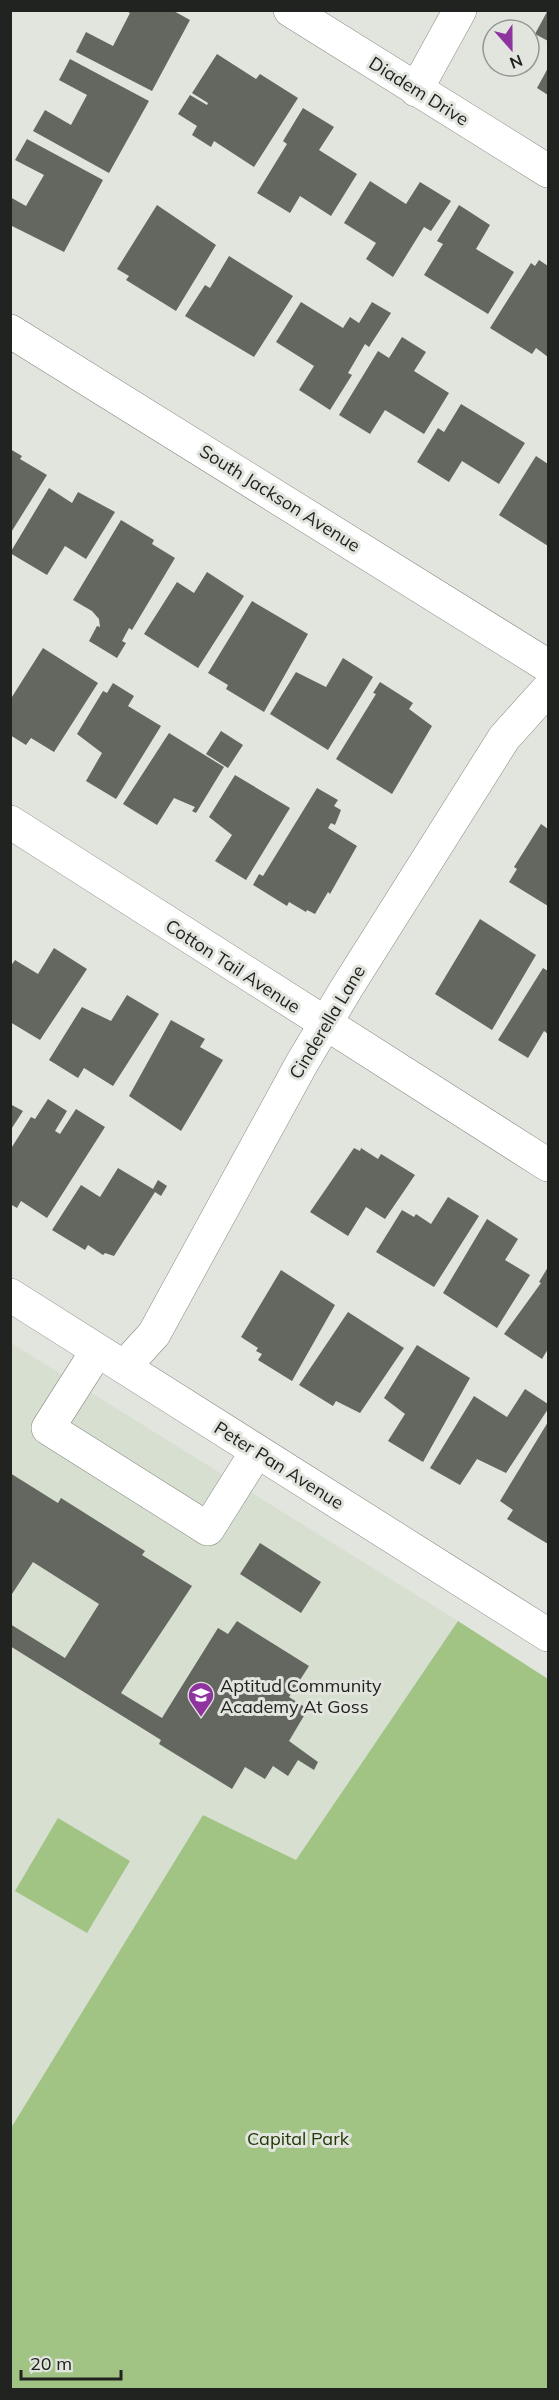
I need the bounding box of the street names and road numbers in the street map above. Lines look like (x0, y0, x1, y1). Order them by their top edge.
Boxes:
street label: Diadem Drive (365, 51, 473, 131)
street label: South Jackson Avenue (195, 439, 365, 557)
street label: Cotton Tail Avenue (161, 914, 305, 1018)
street label: Cinderella Lane (284, 961, 370, 1083)
street label: Peter Pan Avenue (210, 1416, 348, 1514)

